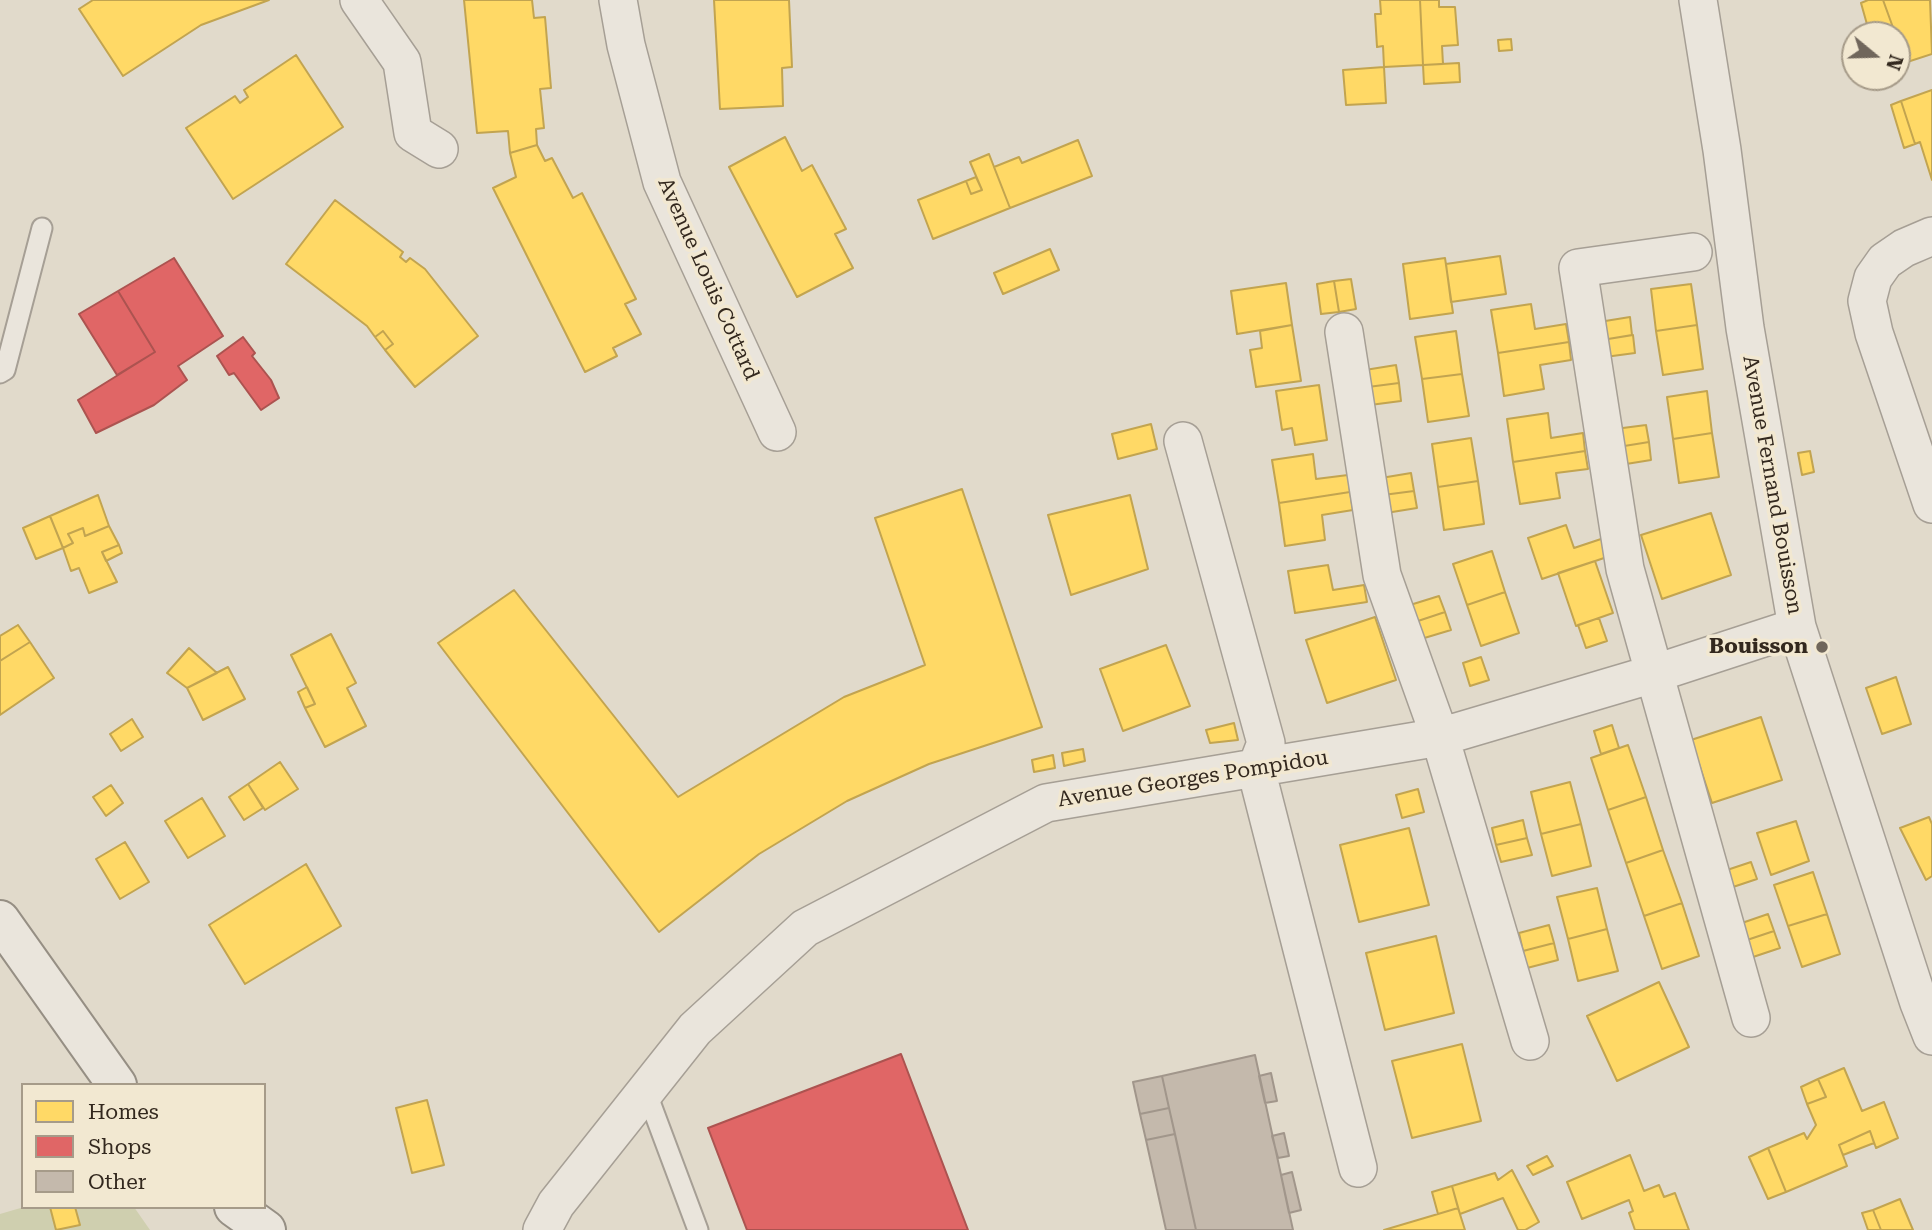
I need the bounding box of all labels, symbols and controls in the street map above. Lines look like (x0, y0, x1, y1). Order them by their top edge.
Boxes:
north arrow (1841, 21, 1911, 91)
text: N (1881, 52, 1908, 73)
street label: Avenue Louis Cottard (652, 174, 764, 384)
street label: Avenue Fernand Bouisson (1737, 353, 1807, 617)
place label: Bouisson (1709, 634, 1808, 660)
marker: Bouisson (1814, 639, 1830, 655)
street label: Avenue Georges Pompidou (1056, 745, 1330, 813)
legend (21, 1083, 266, 1209)
text: Homes (88, 1100, 159, 1124)
text: Shops (88, 1135, 151, 1159)
text: Other (88, 1170, 146, 1194)

